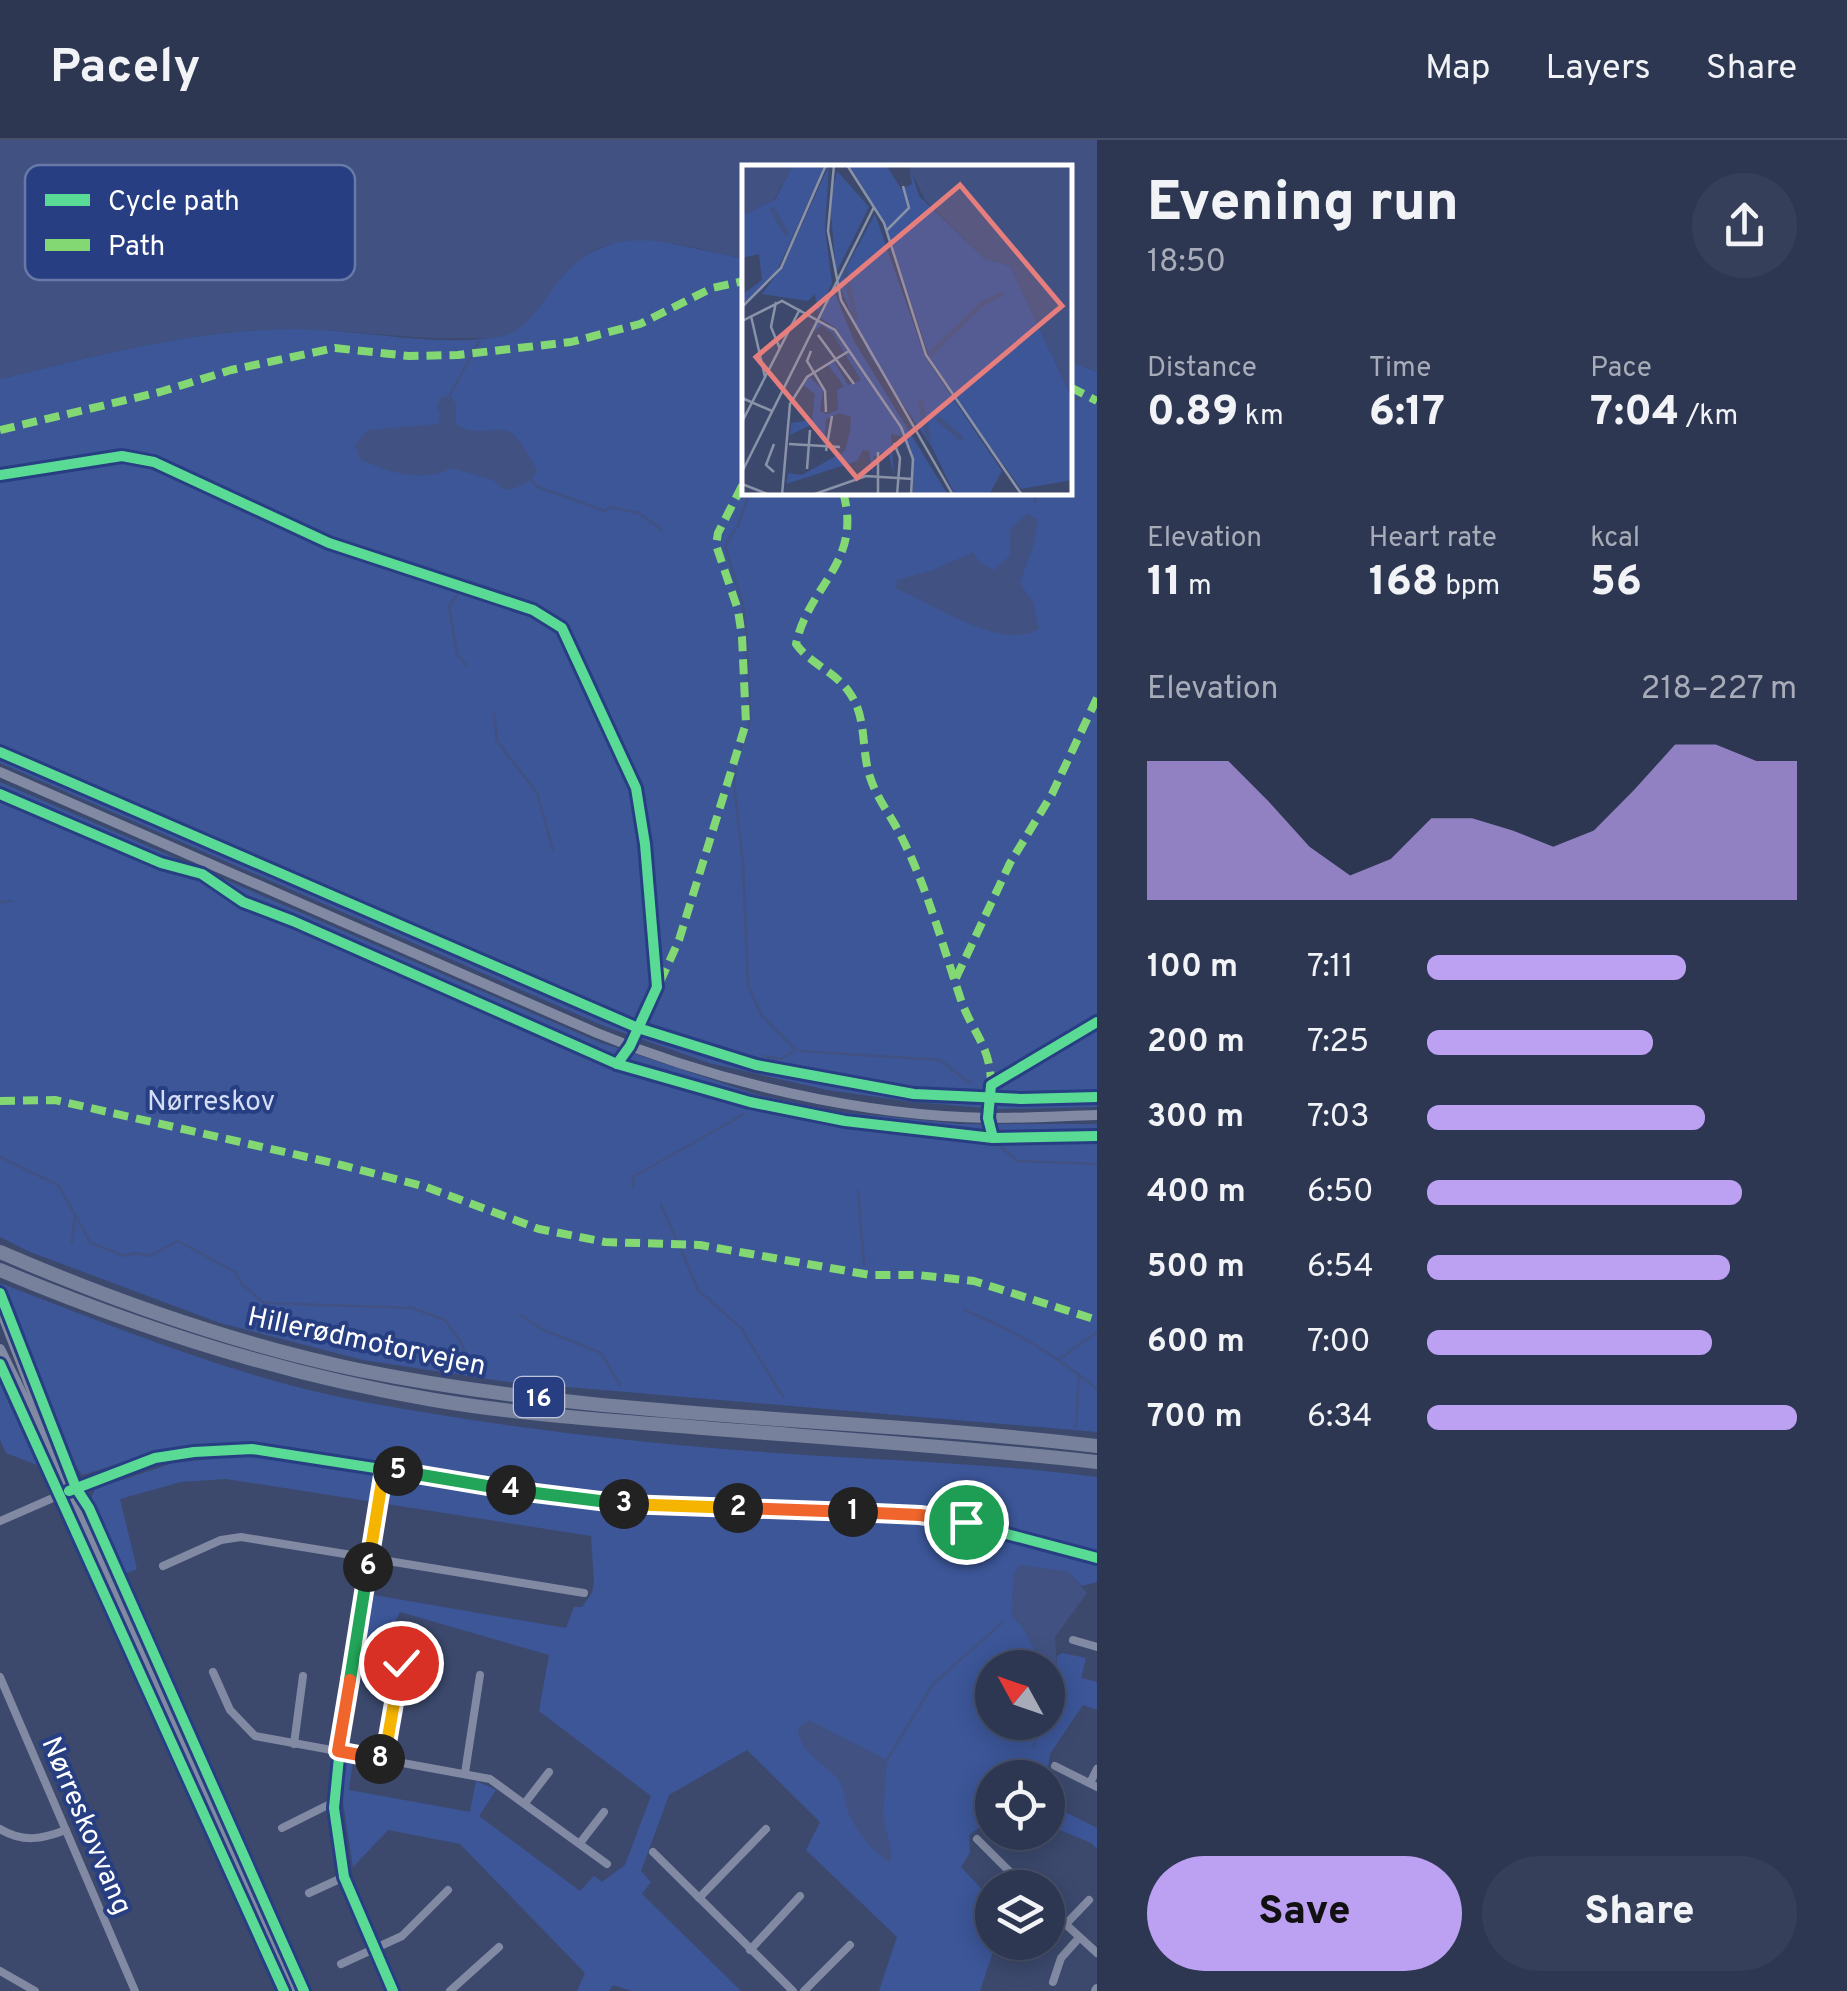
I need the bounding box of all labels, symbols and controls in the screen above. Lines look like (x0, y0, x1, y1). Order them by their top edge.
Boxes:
text: Pacely (50, 39, 200, 99)
text: Map (1425, 47, 1491, 91)
text: Layers (1546, 47, 1651, 91)
text: Share (1706, 47, 1797, 91)
legend (25, 165, 355, 280)
inset map (742, 165, 1072, 495)
text: Evening run (1147, 170, 1459, 240)
button: share (1692, 173, 1797, 278)
text: Cycle path (108, 185, 240, 221)
text: Path (108, 230, 165, 266)
text: 18:50 (1147, 243, 1226, 283)
text: Distance (1147, 351, 1257, 387)
text: Time (1369, 351, 1431, 387)
text: Pace (1590, 351, 1652, 387)
text: 0.89 (1147, 387, 1238, 440)
text: 6:17 (1369, 387, 1445, 440)
text: 7:04 (1590, 387, 1679, 440)
text: km (1238, 399, 1284, 435)
text: /km (1679, 399, 1738, 435)
text: Elevation (1147, 521, 1262, 557)
text: Heart rate (1369, 521, 1497, 557)
text: kcal (1590, 521, 1640, 557)
text: 11 (1147, 557, 1181, 610)
text: 168 (1369, 557, 1439, 610)
text: 56 (1590, 557, 1642, 610)
text: m (1181, 569, 1212, 605)
text: bpm (1439, 569, 1500, 605)
text: Elevation (1147, 670, 1279, 710)
text: 218–227 m (1641, 670, 1797, 710)
text: 100 m (1147, 948, 1238, 988)
text: 7:11 (1307, 948, 1354, 988)
text: 200 m (1147, 1023, 1245, 1063)
text: 7:25 (1307, 1023, 1369, 1063)
park label: Nørreskov (147, 1085, 275, 1121)
text: 300 m (1147, 1098, 1244, 1138)
text: 7:03 (1307, 1098, 1369, 1138)
text: 400 m (1147, 1173, 1246, 1213)
text: 6:50 (1307, 1173, 1374, 1213)
text: 500 m (1147, 1248, 1245, 1288)
text: 6:54 (1307, 1248, 1374, 1288)
street label: Hillerødmotorvejen (244, 1300, 489, 1386)
text: 600 m (1147, 1323, 1245, 1363)
text: 7:00 (1307, 1323, 1370, 1363)
road number: 16 (514, 1377, 564, 1417)
text: 700 m (1147, 1398, 1242, 1438)
text: 6:34 (1307, 1398, 1372, 1438)
pin: 5 (373, 1446, 423, 1496)
text: 5 (389, 1453, 407, 1489)
pin: 4 (486, 1465, 536, 1515)
text: 4 (502, 1472, 520, 1508)
pin: 3 (599, 1479, 649, 1529)
pin (924, 1480, 1009, 1565)
pin: 2 (713, 1483, 763, 1533)
text: 3 (616, 1486, 632, 1522)
pin: 1 (828, 1487, 878, 1537)
text: 2 (729, 1490, 747, 1526)
text: 1 (847, 1494, 859, 1530)
icon: arrive (939, 1495, 994, 1550)
pin: 6 (343, 1542, 393, 1592)
text: 6 (359, 1549, 377, 1585)
pin (359, 1621, 444, 1706)
icon: check (374, 1636, 429, 1691)
north arrow (975, 1650, 1065, 1740)
map controls (975, 1650, 1065, 1960)
street label: Nørreskovvang (32, 1732, 139, 1921)
pin: 8 (355, 1734, 405, 1784)
text: 8 (371, 1741, 389, 1777)
button: locate (975, 1760, 1065, 1850)
button: Save (1147, 1856, 1462, 1971)
button: Share (1482, 1856, 1797, 1971)
button: layers (975, 1870, 1065, 1960)

